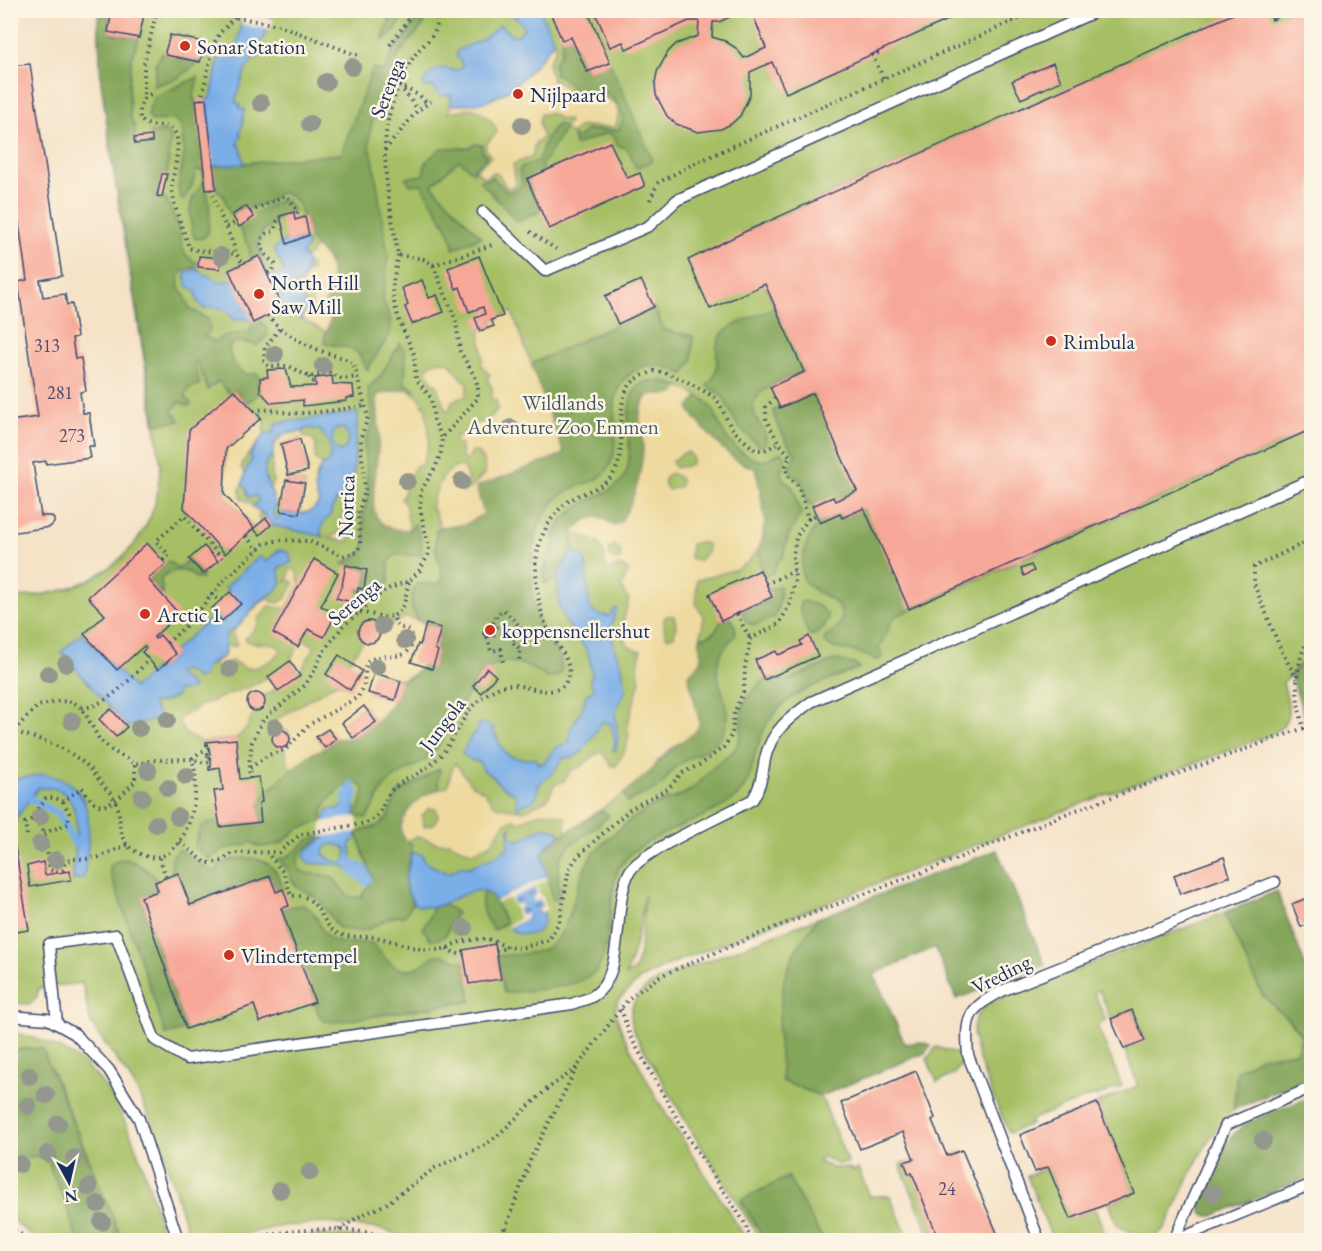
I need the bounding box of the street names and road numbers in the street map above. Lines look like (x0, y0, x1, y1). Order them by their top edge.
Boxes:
street label: Serenga (363, 54, 411, 122)
street label: Nortica (331, 474, 361, 538)
street label: Serenga (322, 570, 387, 631)
street label: Jungola (411, 691, 472, 758)
street label: Vreding (967, 947, 1036, 1000)

